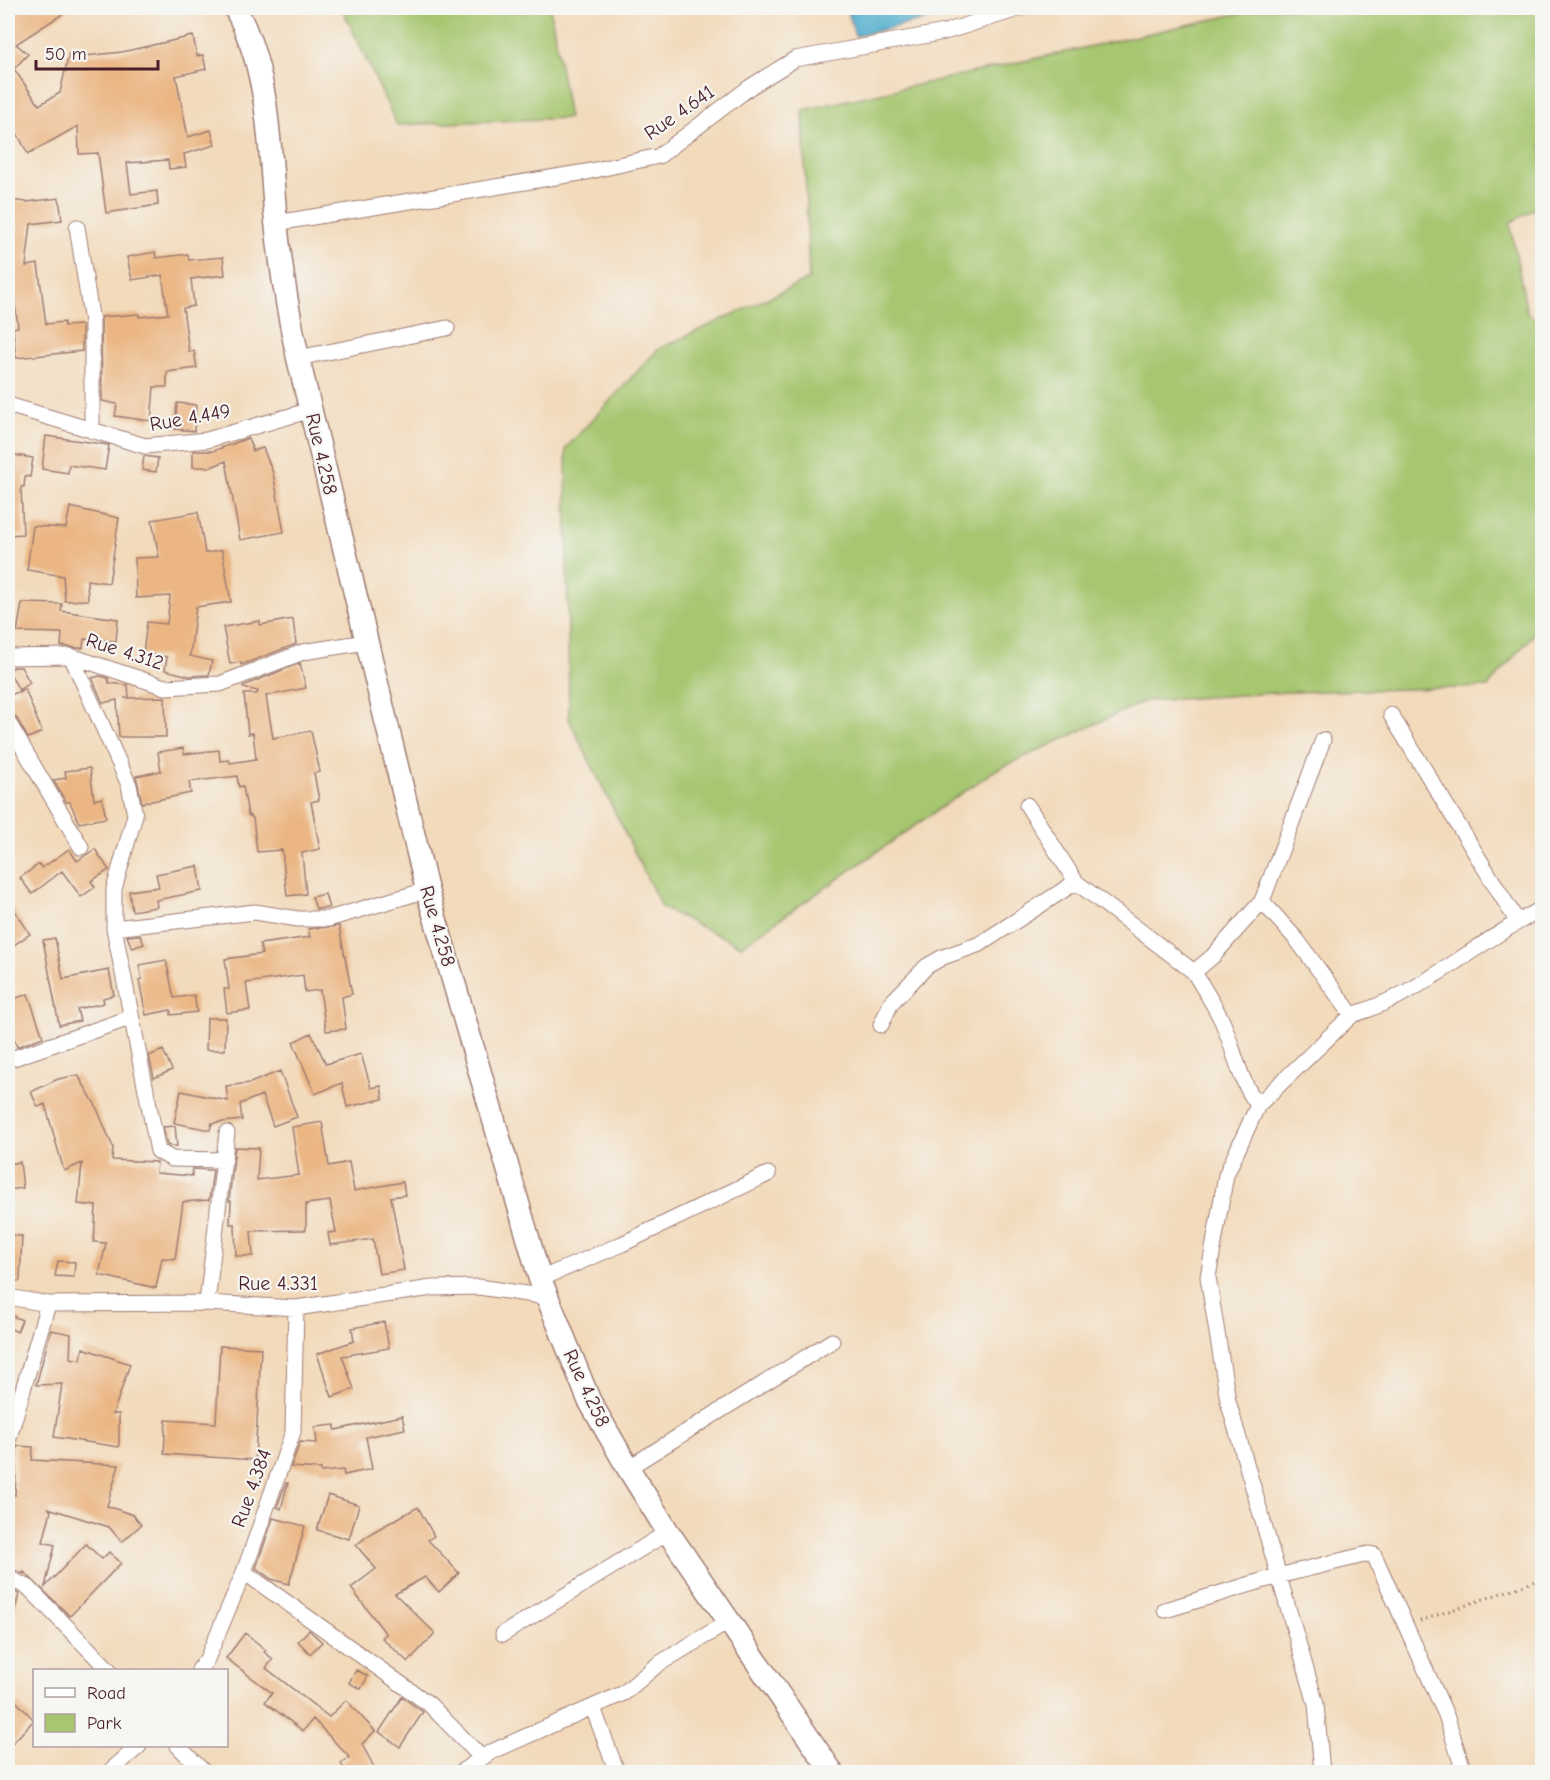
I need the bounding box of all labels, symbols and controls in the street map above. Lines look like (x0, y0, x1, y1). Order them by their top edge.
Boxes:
scale bar (36, 33, 158, 71)
text: 50 m (45, 44, 87, 65)
street label: Rue 4.641 (640, 80, 719, 145)
street label: Rue 4.449 (148, 399, 232, 436)
street label: Rue 4.258 (301, 411, 342, 497)
street label: Rue 4.312 (83, 628, 166, 675)
street label: Rue 4.258 (415, 883, 460, 969)
street label: Rue 4.331 (238, 1272, 318, 1295)
street label: Rue 4.258 (559, 1346, 615, 1431)
street label: Rue 4.384 (227, 1446, 276, 1530)
legend (33, 1669, 228, 1747)
text: Road (87, 1683, 126, 1704)
text: Park (87, 1713, 122, 1734)

